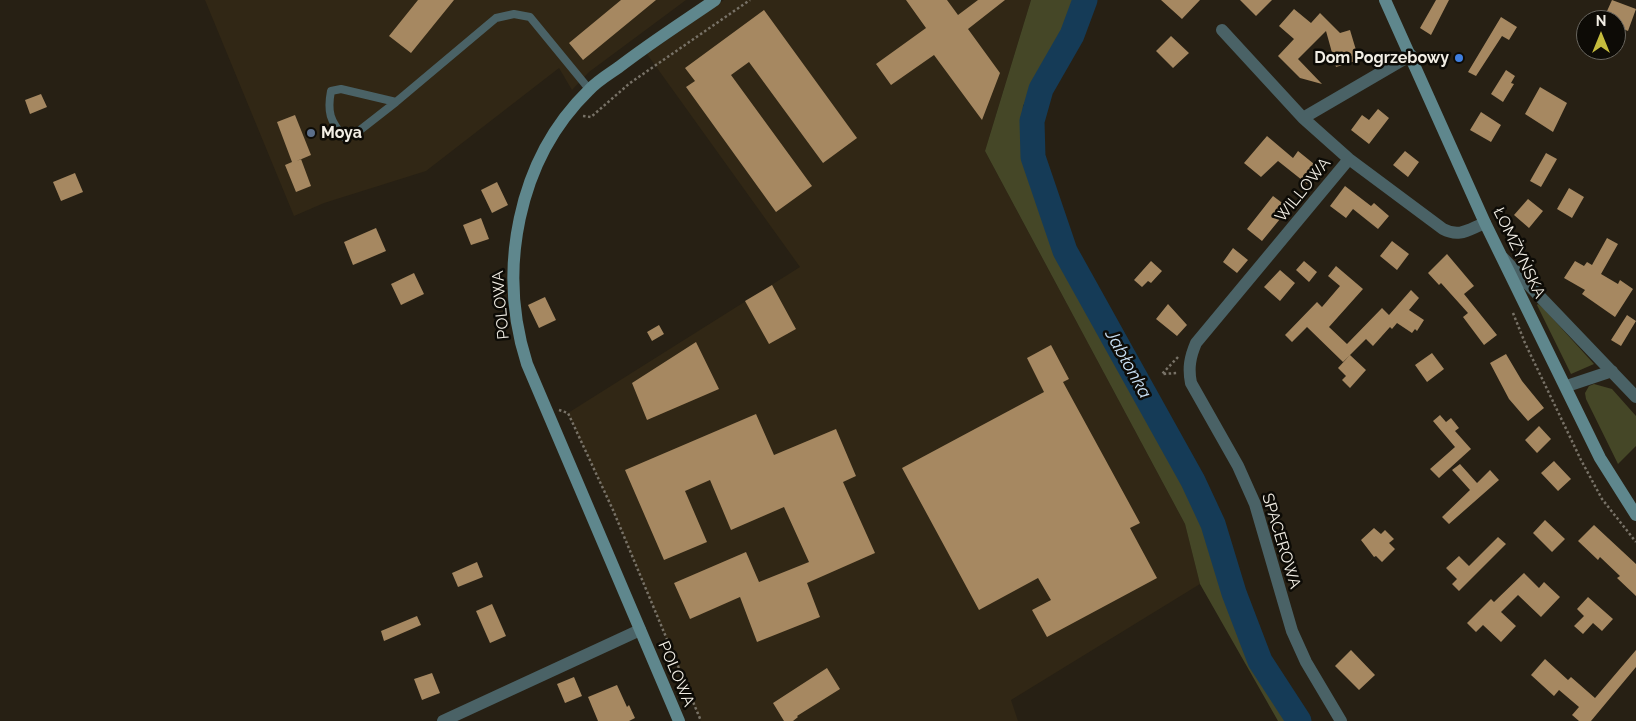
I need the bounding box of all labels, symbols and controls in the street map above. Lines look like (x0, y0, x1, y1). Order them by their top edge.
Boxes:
north arrow (1576, 10, 1626, 60)
text: N (1596, 13, 1606, 29)
place label: Dom Pogrzebowy (1314, 48, 1449, 68)
marker: Dom Pogrzebowy (1453, 52, 1465, 64)
place label: Moya (321, 123, 362, 143)
marker: Moya (305, 127, 317, 139)
street label: WILLOWA (1271, 154, 1335, 226)
street label: ŁOMŻYŃSKA (1489, 204, 1549, 302)
street label: POLOWA (488, 270, 514, 340)
water label: Jabłonka (1100, 326, 1156, 402)
street label: SPACEROWA (1257, 491, 1305, 591)
street label: POLOWA (654, 638, 698, 710)

